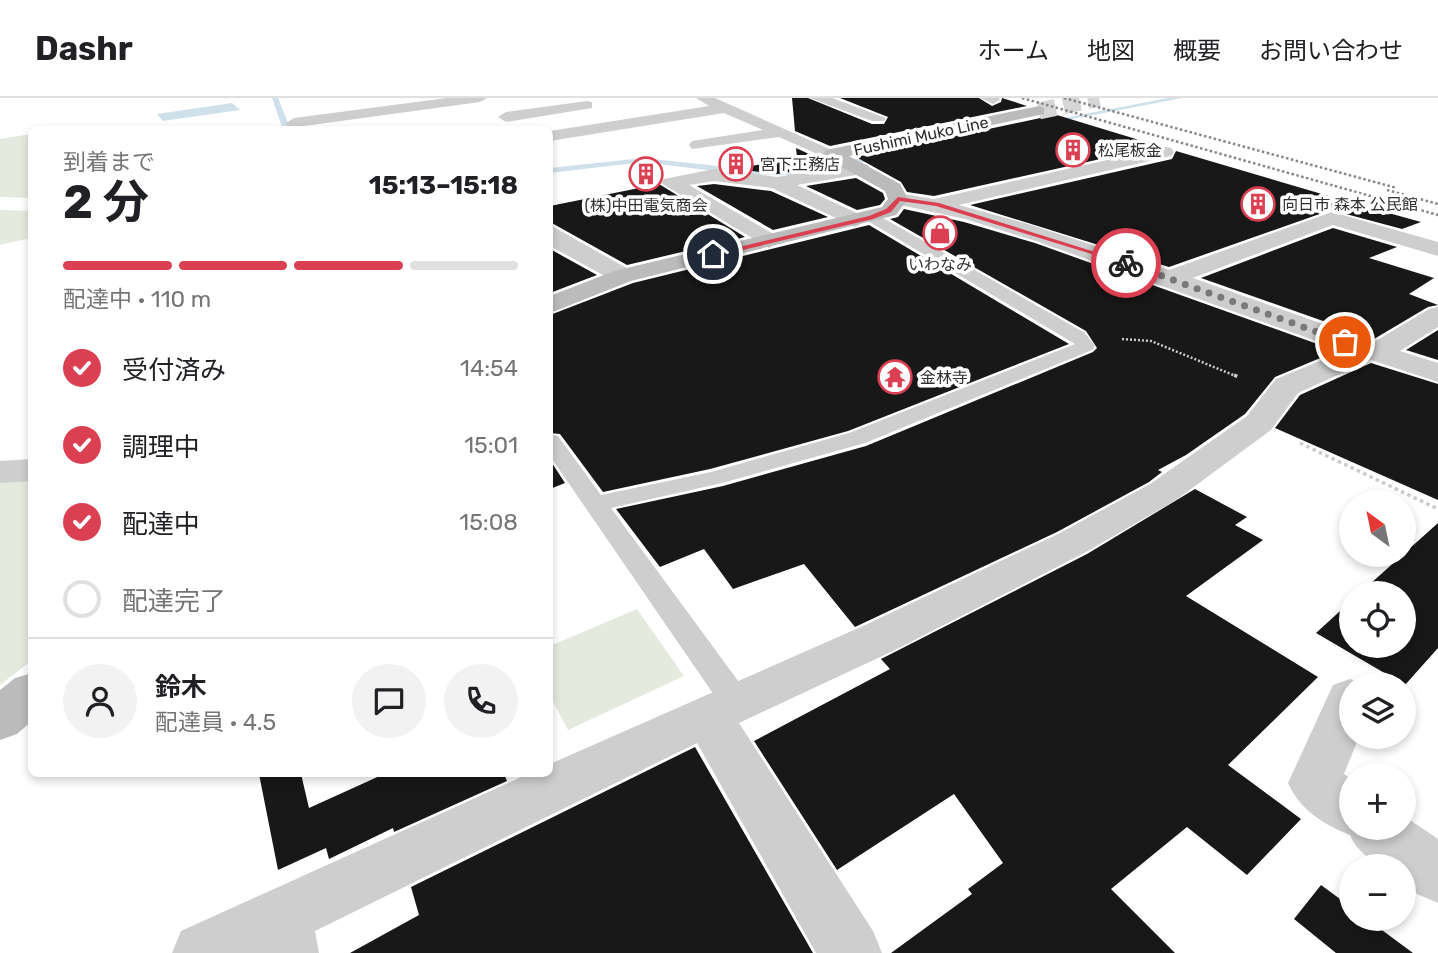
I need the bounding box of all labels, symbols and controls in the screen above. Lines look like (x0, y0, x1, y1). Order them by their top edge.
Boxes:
text: Dashr (35, 29, 133, 68)
text: ホーム (978, 37, 1049, 65)
text: 地図 (1087, 37, 1135, 65)
text: 概要 (1173, 37, 1221, 65)
text: お問い合わせ (1259, 37, 1403, 65)
street label: Fushimi Muko Line (852, 112, 990, 160)
building icon: 松尾板金 (1054, 131, 1092, 169)
place label: 松尾板金 (1098, 141, 1162, 160)
building icon: 宮下工務店 (717, 145, 755, 183)
text: 到着まで (63, 148, 155, 176)
building icon: (株)中田電気商会 (627, 155, 665, 193)
place label: 宮下工務店 (760, 155, 840, 174)
text: 15:13–15:18 (369, 170, 518, 201)
text: 2 分 (63, 175, 149, 230)
building icon: 向日市 森本 公民館 (1239, 185, 1277, 223)
place label: 向日市 森本 公民館 (1282, 195, 1418, 214)
place label: (株)中田電気商会 (585, 196, 707, 215)
shop icon: いわなみ (921, 214, 959, 252)
pin (683, 224, 743, 284)
courier (1091, 228, 1161, 298)
icon: home (694, 235, 732, 273)
icon: bike (1107, 244, 1145, 282)
place label: いわなみ (908, 255, 972, 274)
text: 配達中 · 110 m (63, 285, 211, 313)
pin (1315, 312, 1375, 372)
icon: bag (1326, 323, 1364, 361)
icon: check (63, 349, 101, 387)
text: 14:54 (460, 354, 518, 382)
text: 受付済み (122, 355, 226, 386)
temple icon: 金林寺 (876, 358, 914, 396)
place label: 金林寺 (920, 368, 968, 387)
icon: check (63, 426, 101, 464)
text: 15:01 (464, 431, 518, 459)
text: 調理中 (122, 432, 200, 463)
north arrow (1339, 490, 1416, 567)
map controls (1339, 490, 1416, 931)
icon: check (63, 503, 101, 541)
text: 15:08 (459, 508, 518, 536)
text: 配達中 (122, 509, 200, 540)
button: locate (1339, 581, 1416, 658)
text: 配達完了 (122, 586, 226, 617)
button: person (63, 664, 137, 738)
button: chat (352, 664, 426, 738)
button: phone (444, 664, 518, 738)
text: 鈴木 (155, 672, 207, 703)
button: layers (1339, 672, 1416, 749)
text: 配達員 · 4.5 (155, 708, 276, 736)
button: + (1339, 763, 1416, 840)
button: − (1339, 854, 1416, 931)

